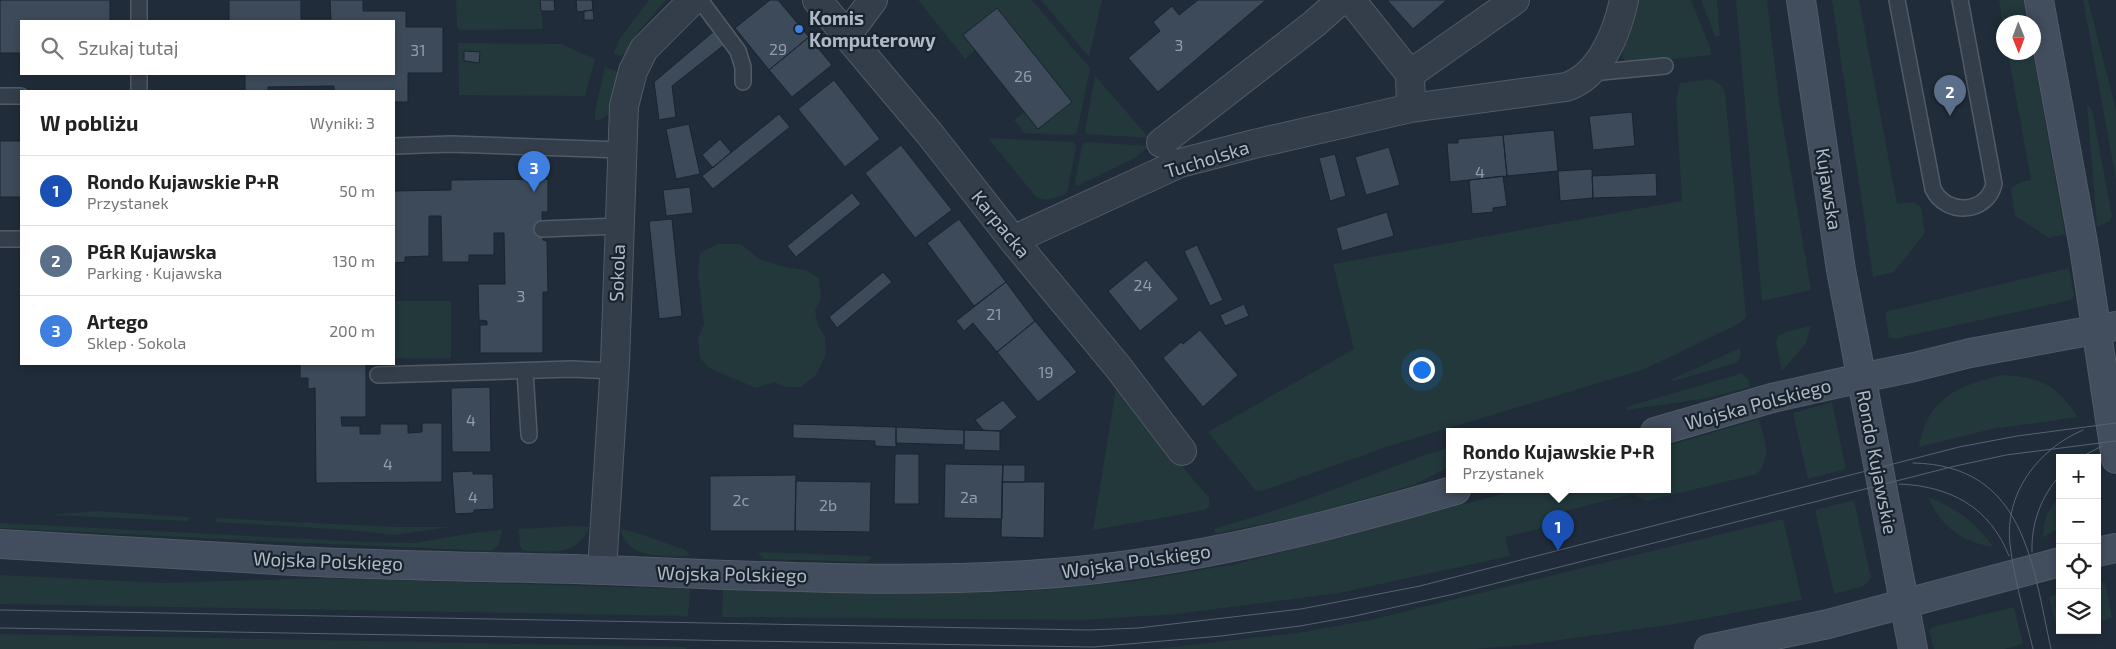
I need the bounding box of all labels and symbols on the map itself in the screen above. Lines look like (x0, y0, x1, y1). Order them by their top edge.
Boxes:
place label: Komis Komputerowy (809, 6, 936, 52)
north arrow (1996, 15, 2041, 60)
marker: Komis Komputerowy (793, 23, 805, 35)
house number: 3 (1175, 35, 1183, 54)
house number: 29 (769, 39, 787, 58)
house number: 31 (410, 40, 426, 59)
house number: 26 (1014, 66, 1032, 85)
pin: 2 (1934, 75, 1966, 116)
street label: Tucholska (1162, 135, 1252, 182)
street label: Kujawska (1812, 146, 1847, 232)
pin: 3 (518, 151, 550, 192)
house number: 4 (1475, 162, 1485, 181)
street label: Karpacka (967, 185, 1036, 262)
street label: Sokola (604, 244, 629, 302)
house number: 24 (1134, 275, 1153, 294)
house number: 3 (517, 286, 525, 305)
house number: 21 (986, 304, 1002, 323)
your location (1409, 357, 1435, 383)
house number: 19 (1038, 362, 1054, 381)
street label: Wojska Polskiego (1682, 373, 1833, 434)
street label: Rondo Kujawskie (1852, 388, 1903, 536)
house number: 4 (466, 410, 476, 429)
house number: 4 (383, 454, 393, 473)
house number: 4 (468, 487, 478, 506)
house number: 2a (960, 487, 978, 506)
house number: 2c (733, 490, 750, 509)
house number: 2b (819, 495, 837, 514)
pin: 1 (1542, 510, 1574, 551)
street label: Wojska Polskiego (1060, 539, 1212, 582)
street label: Wojska Polskiego (253, 546, 404, 575)
street label: Wojska Polskiego (657, 561, 807, 586)

